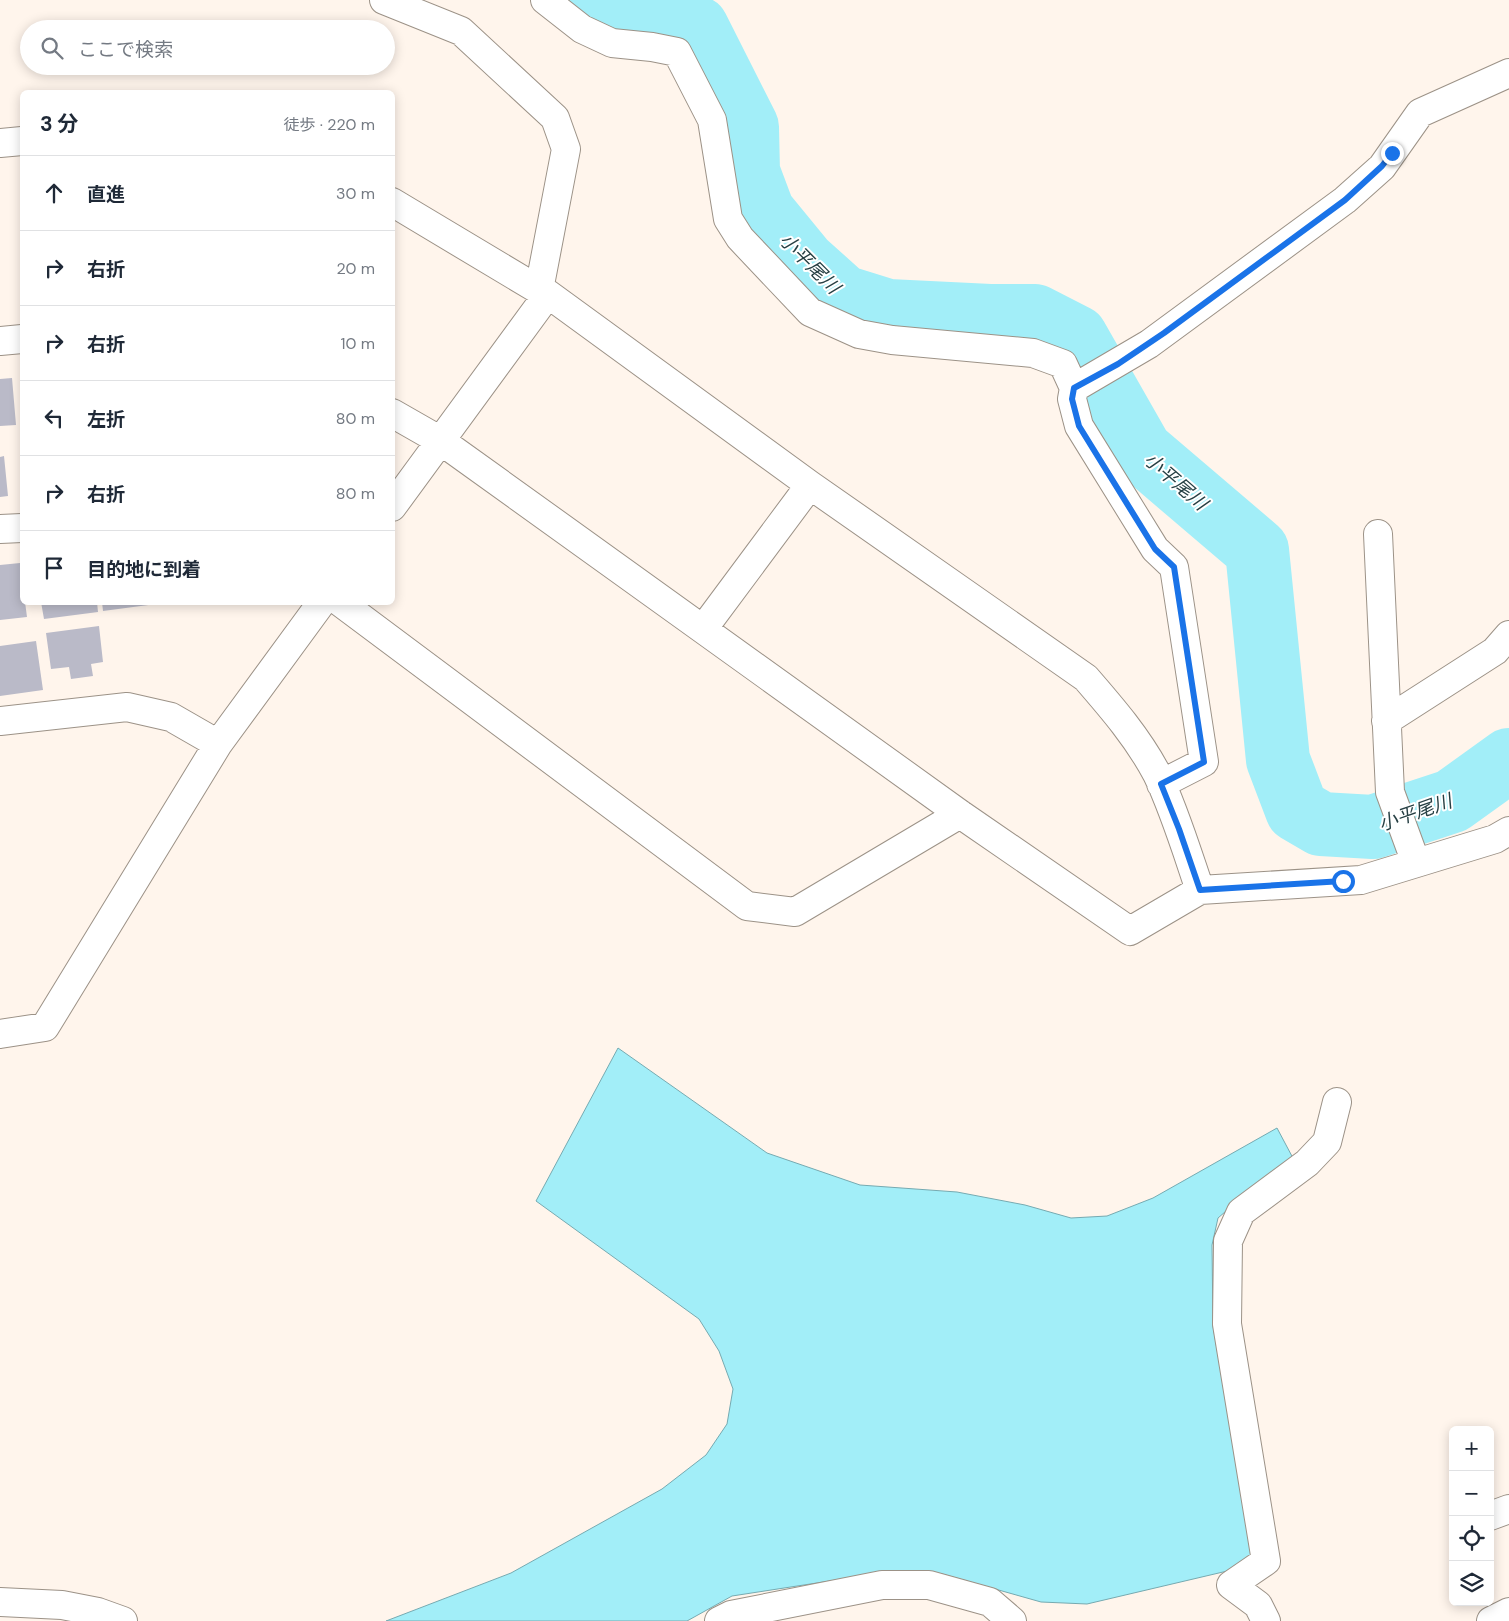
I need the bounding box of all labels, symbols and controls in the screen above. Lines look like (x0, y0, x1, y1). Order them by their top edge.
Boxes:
search box (20, 20, 395, 75)
icon: search (38, 34, 66, 62)
text: ここで検索 (78, 37, 173, 62)
text: 3 分 (40, 110, 79, 138)
text: 徒歩 · 220 m (284, 114, 375, 135)
route end (1381, 142, 1404, 165)
icon: ahead (40, 179, 68, 207)
text: 直進 (87, 182, 125, 207)
text: 30 m (336, 183, 375, 204)
water label: 小平尾川 (774, 228, 847, 300)
icon: right (40, 254, 68, 282)
text: 右折 (87, 257, 125, 282)
text: 20 m (336, 258, 375, 279)
icon: right (40, 329, 68, 357)
text: 右折 (87, 332, 125, 357)
text: 10 m (341, 333, 375, 354)
icon: left (40, 404, 68, 432)
text: 左折 (87, 407, 125, 432)
text: 80 m (336, 408, 375, 429)
water label: 小平尾川 (1139, 447, 1214, 517)
icon: right (40, 479, 68, 507)
text: 右折 (87, 482, 125, 507)
text: 80 m (336, 483, 375, 504)
icon: arrive (40, 554, 68, 582)
text: 目的地に到着 (87, 557, 201, 582)
water label: 小平尾川 (1375, 788, 1457, 837)
route start (1332, 870, 1355, 893)
map controls (1449, 1426, 1494, 1606)
button: + (1449, 1426, 1494, 1471)
button: − (1449, 1471, 1494, 1516)
button: locate (1449, 1516, 1494, 1561)
button: layers (1449, 1561, 1494, 1606)

